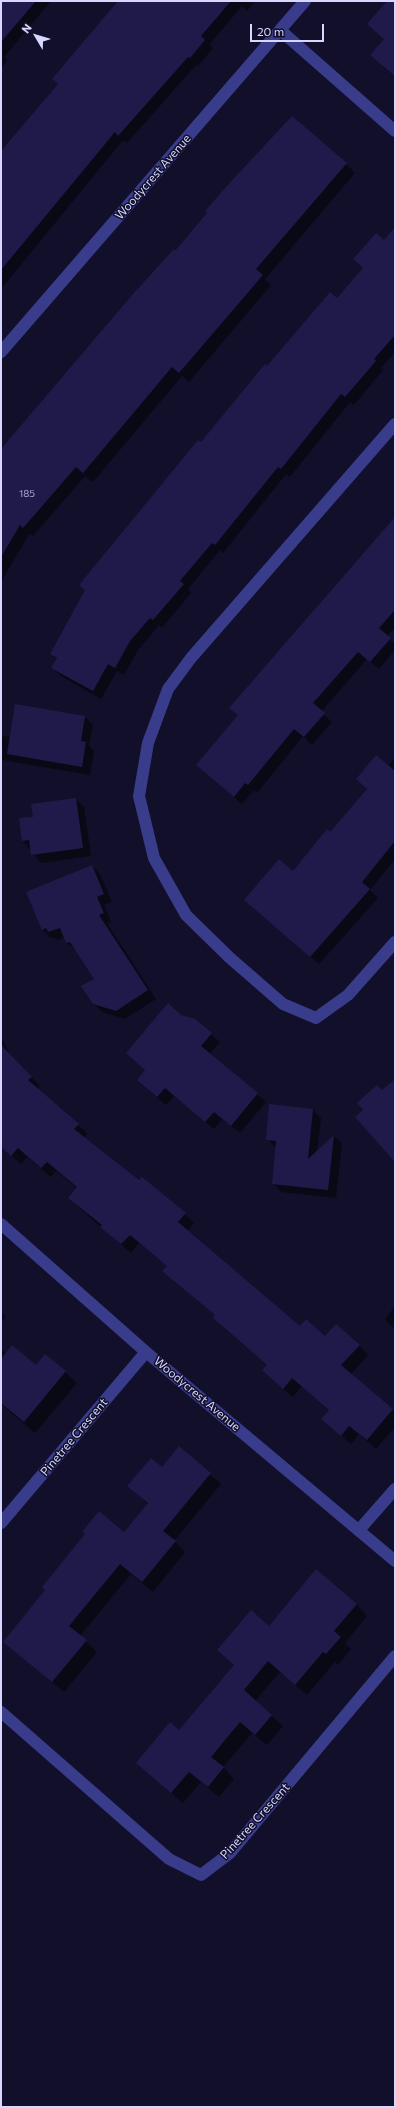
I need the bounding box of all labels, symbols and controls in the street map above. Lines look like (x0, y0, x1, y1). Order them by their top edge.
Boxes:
north arrow (16, 16, 56, 56)
scale bar (252, 16, 326, 42)
text: N (18, 21, 34, 36)
text: 20 m (257, 24, 284, 38)
street label: Woodycrest Avenue (112, 131, 194, 223)
house number: 185 (19, 488, 35, 500)
street label: Woodycrest Avenue (151, 1354, 243, 1434)
street label: Pinetree Crescent (37, 1395, 111, 1479)
street label: Pinetree Crescent (217, 1780, 293, 1862)

